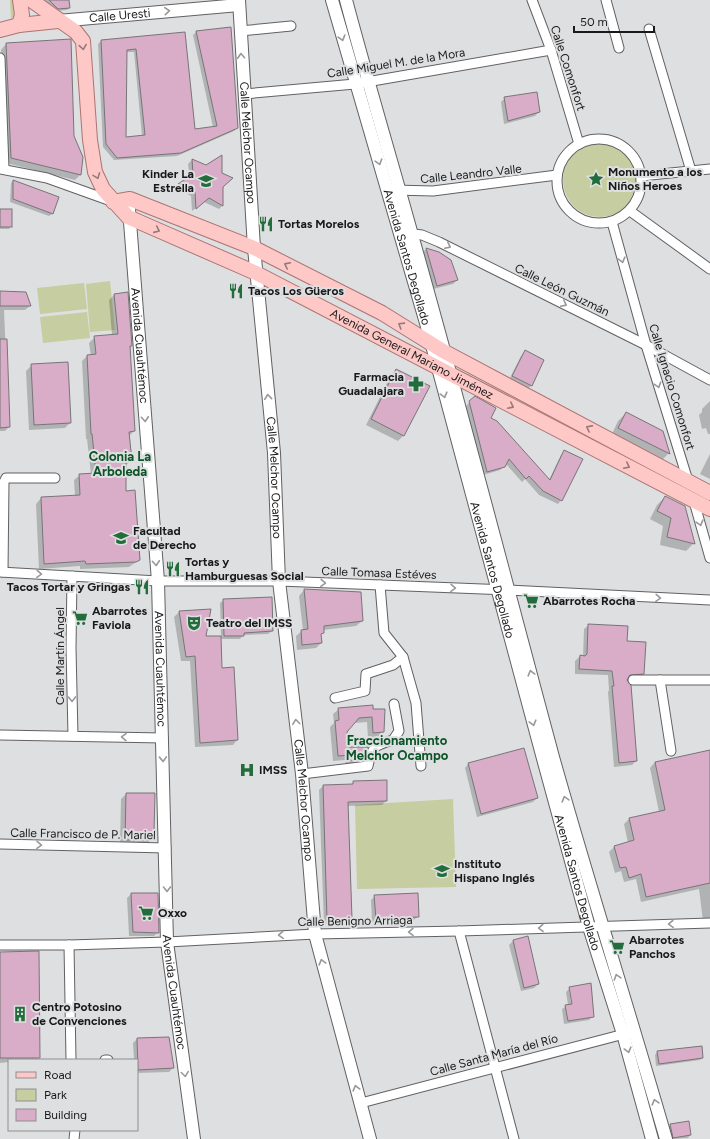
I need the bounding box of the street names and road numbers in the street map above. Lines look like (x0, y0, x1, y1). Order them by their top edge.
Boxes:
street label: Calle Uresti (88, 6, 151, 25)
street label: Calle Comonfort (548, 24, 589, 113)
street label: Calle Miguel M. de la Mora (326, 45, 466, 81)
street label: Calle Melchor Ocampo (237, 81, 258, 204)
street label: Calle Leandro Valle (420, 162, 523, 186)
street label: Avenida Santos Degollado (380, 188, 433, 327)
street label: Calle León Guzmán (512, 261, 612, 319)
street label: Avenida Cuauhtémoc (128, 287, 151, 404)
street label: Avenida General Mariano Jiménez (328, 306, 496, 402)
street label: Calle Ignacio Comonfort (646, 322, 698, 452)
street label: Calle Melchor Ocampo (263, 416, 284, 539)
street label: Avenida Santos Degollado (467, 500, 517, 640)
street label: Calle Tomasa Estéves (321, 564, 437, 582)
street label: Calle Martín Ángel (53, 607, 67, 705)
street label: Avenida Cuauhtémoc (152, 611, 169, 727)
street label: Calle Melchor Ocampo (291, 738, 316, 862)
street label: Avenida Santos Degollado (552, 813, 603, 952)
street label: Calle Francisco de P. Mariel (10, 826, 156, 842)
street label: Calle Benigno Arriaga (297, 913, 413, 929)
street label: Avenida Cuauhtémoc (160, 935, 189, 1051)
street label: Calle Santa María del Río (428, 1031, 560, 1079)

